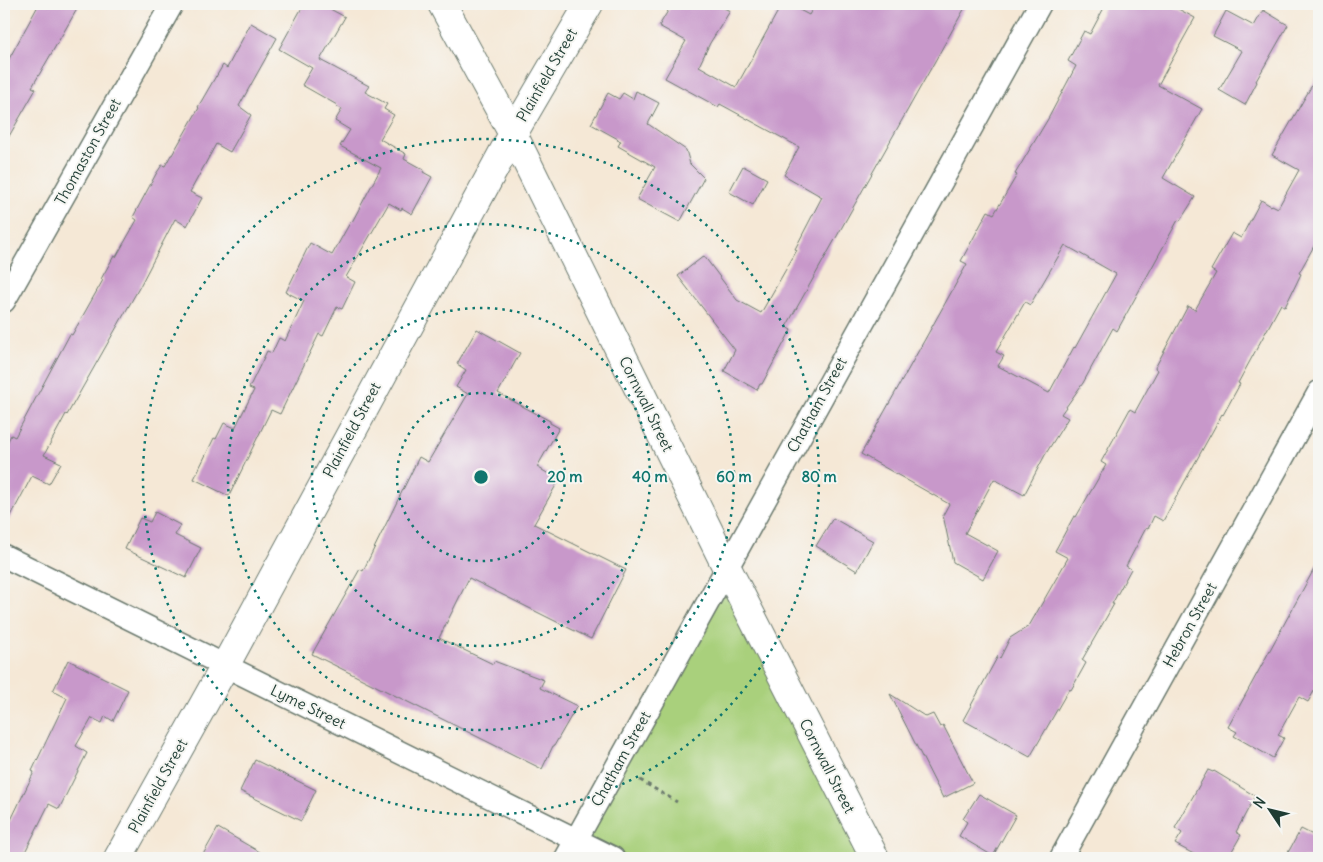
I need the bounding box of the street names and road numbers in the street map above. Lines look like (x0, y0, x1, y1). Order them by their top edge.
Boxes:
street label: Plainfield Street (512, 25, 581, 125)
street label: Thomaston Street (50, 95, 125, 209)
street label: Cornwall Street (615, 353, 678, 454)
street label: Chatham Street (783, 354, 851, 456)
street label: Plainfield Street (319, 379, 385, 481)
street label: Hebron Street (1159, 579, 1221, 670)
street label: Lyme Street (267, 680, 349, 733)
street label: Chatham Street (587, 708, 655, 810)
street label: Cornwall Street (795, 715, 859, 816)
street label: Plainfield Street (124, 735, 191, 836)

